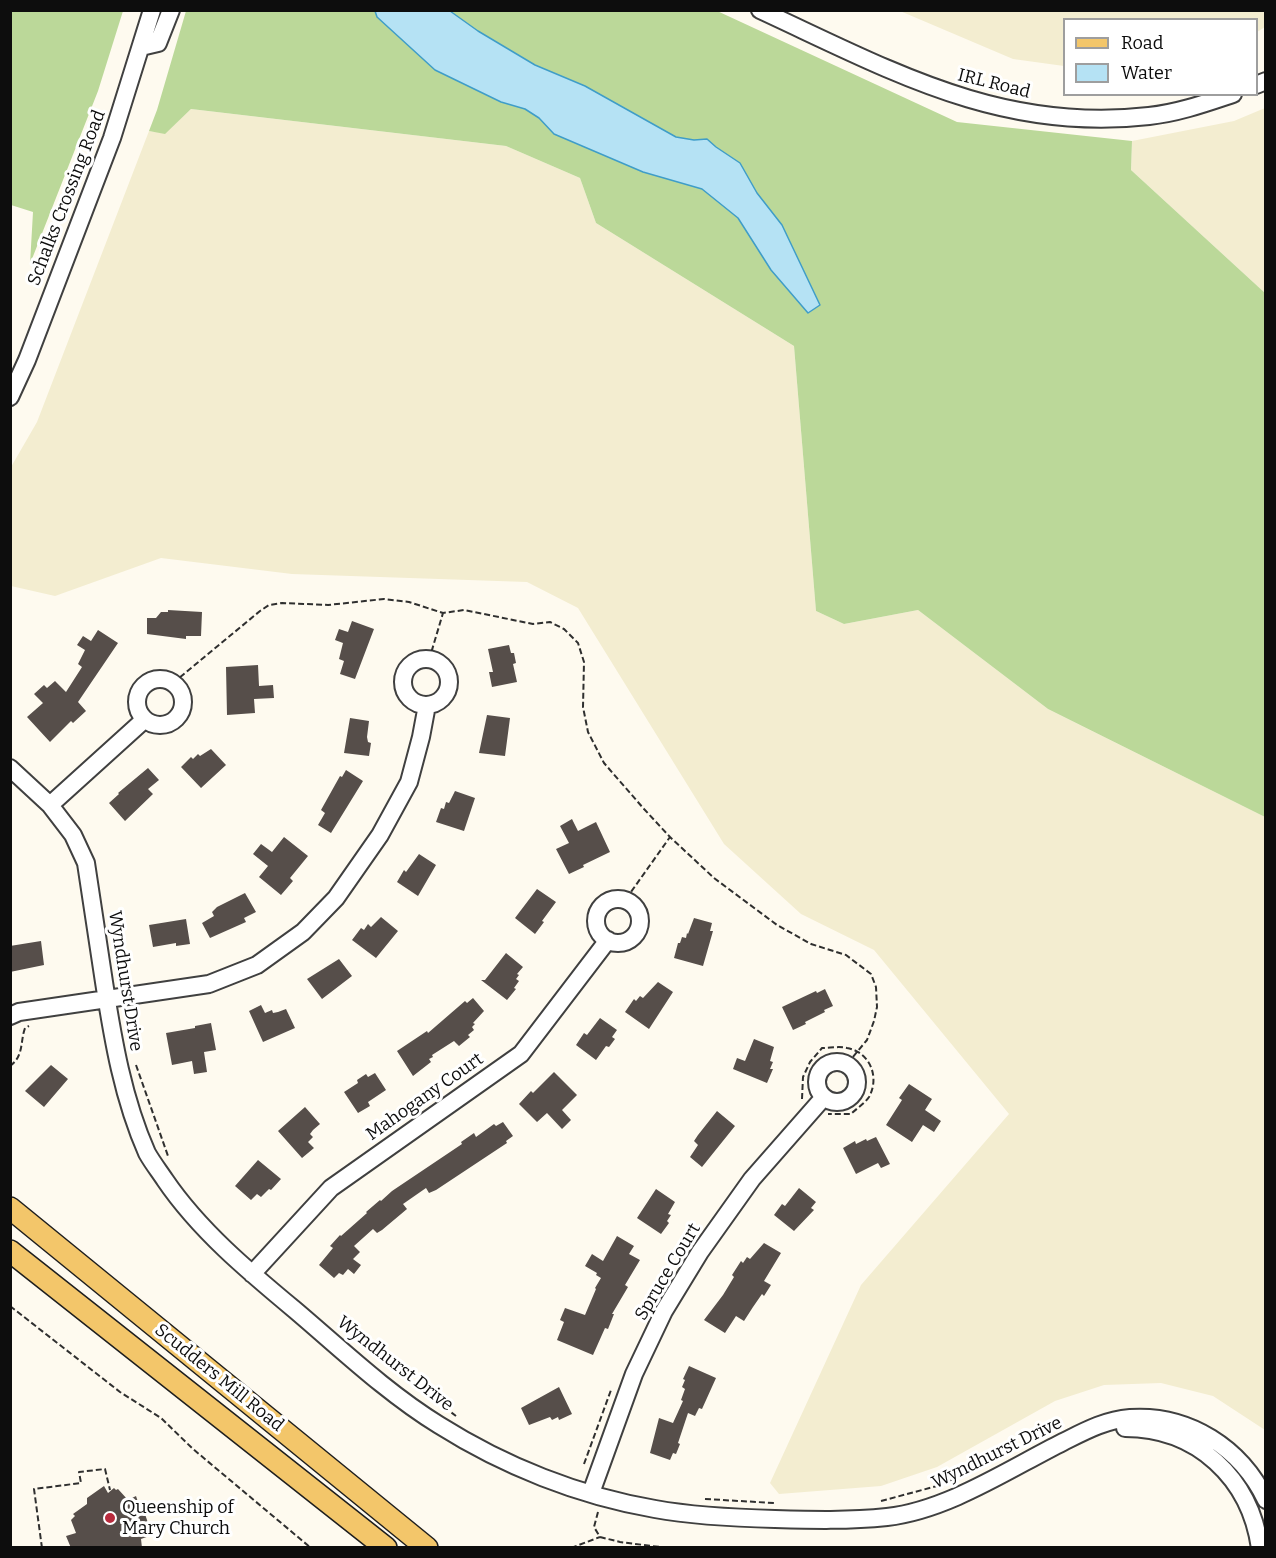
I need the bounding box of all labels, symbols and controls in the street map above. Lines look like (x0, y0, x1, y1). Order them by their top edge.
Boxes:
legend (1063, 18, 1258, 96)
text: Road (1121, 32, 1163, 54)
text: Water (1121, 62, 1172, 84)
street label: IRL Road (955, 65, 1033, 103)
street label: Schalks Crossing Road (24, 107, 110, 289)
street label: Wyndhurst Drive (103, 909, 147, 1053)
street label: Mahogany Court (362, 1049, 488, 1145)
street label: Spruce Court (631, 1220, 705, 1324)
street label: Wyndhurst Drive (332, 1312, 458, 1416)
street label: Scudders Mill Road (150, 1319, 288, 1437)
street label: Wyndhurst Drive (928, 1412, 1066, 1494)
place label: Queenship of Mary Church (122, 1497, 234, 1540)
marker: Queenship of Mary Church (103, 1511, 117, 1525)

